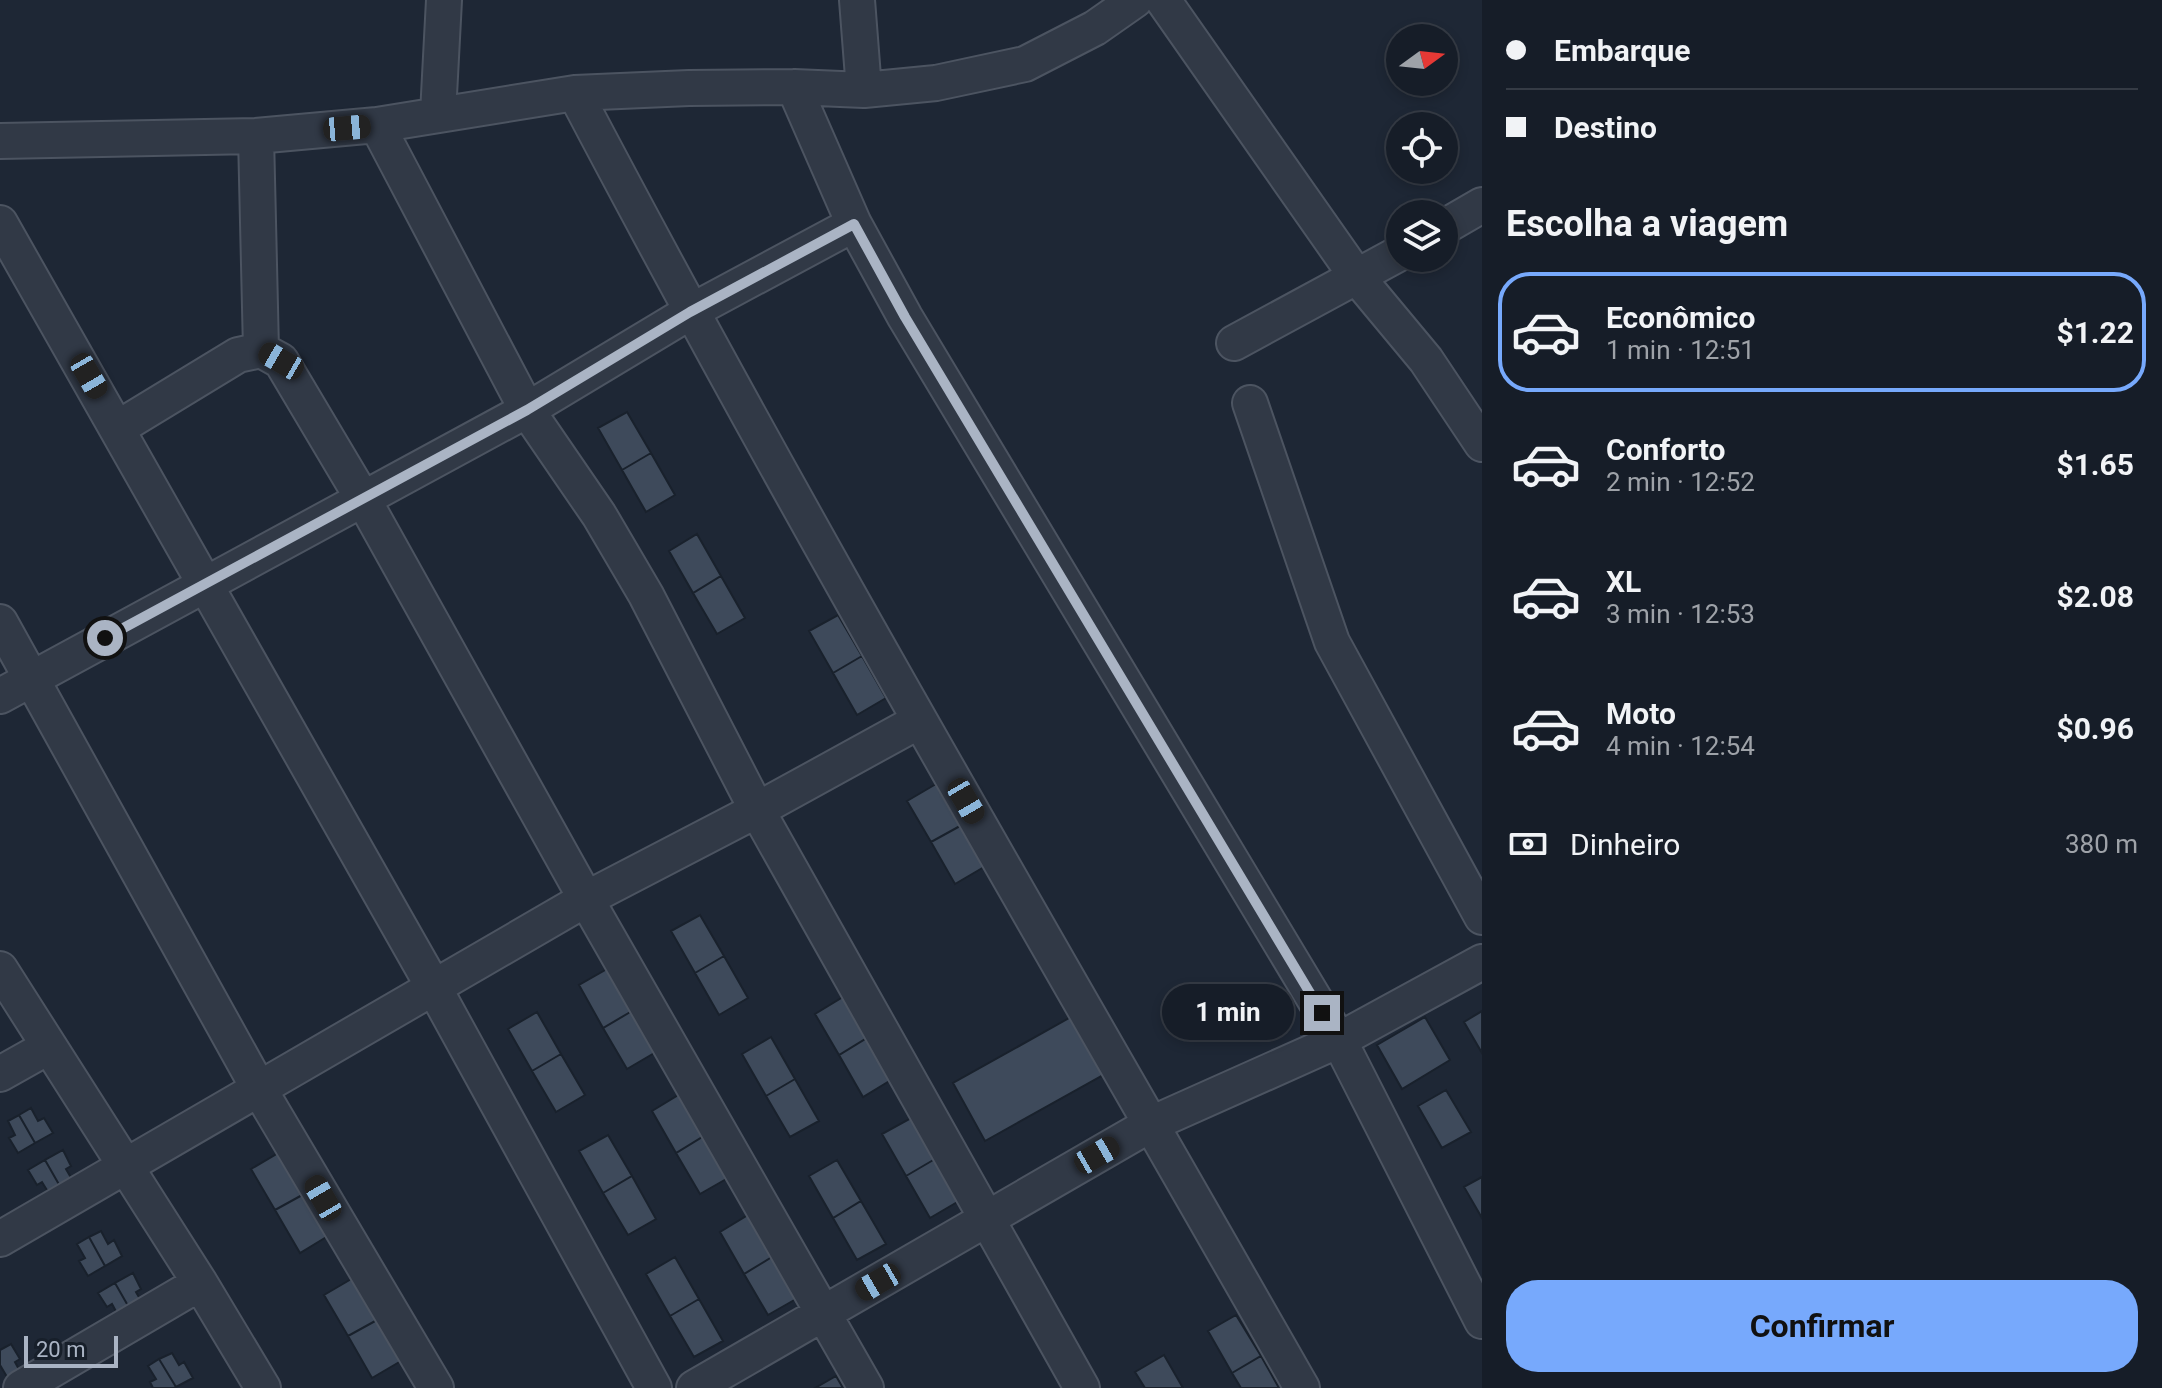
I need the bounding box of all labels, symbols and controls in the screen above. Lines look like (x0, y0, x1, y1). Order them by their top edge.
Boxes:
north arrow (1386, 24, 1458, 96)
map controls (1386, 24, 1458, 272)
text: Embarque (1554, 33, 1690, 68)
text: Destino (1554, 110, 1657, 145)
button: locate (1386, 112, 1458, 184)
car (322, 114, 372, 142)
button: layers (1386, 200, 1458, 272)
text: Escolha a viagem (1506, 203, 1788, 245)
icon: car (1510, 296, 1582, 368)
text: Econômico (1606, 300, 1755, 335)
text: $1.22 (2056, 315, 2134, 350)
text: 1 min · 12:51 (1606, 335, 1755, 365)
car (254, 339, 308, 383)
car (67, 349, 111, 403)
icon: car (1510, 428, 1582, 500)
text: Conforto (1606, 432, 1725, 467)
text: $1.65 (2056, 447, 2134, 482)
text: 2 min · 12:52 (1606, 467, 1755, 497)
icon: car (1510, 560, 1582, 632)
text: XL (1606, 564, 1641, 599)
text: $2.08 (2056, 579, 2134, 614)
text: 3 min · 12:53 (1606, 599, 1755, 629)
route start (87, 620, 123, 656)
icon: car (1510, 692, 1582, 764)
text: Moto (1606, 696, 1676, 731)
text: $0.96 (2056, 711, 2134, 746)
text: 4 min · 12:54 (1606, 731, 1755, 761)
car (944, 774, 988, 828)
icon: cash (1506, 822, 1550, 866)
text: Dinheiro (1570, 827, 1680, 862)
text: 380 m (2065, 829, 2138, 859)
callout: 1 min (1162, 985, 1294, 1041)
route end (1304, 995, 1340, 1031)
text: 1 min (1195, 997, 1261, 1027)
car (1070, 1133, 1124, 1177)
car (301, 1171, 345, 1225)
car (851, 1260, 905, 1304)
button: Confirmar (1506, 1280, 2138, 1372)
scale bar (24, 1332, 118, 1368)
text: 20 m (36, 1337, 85, 1362)

